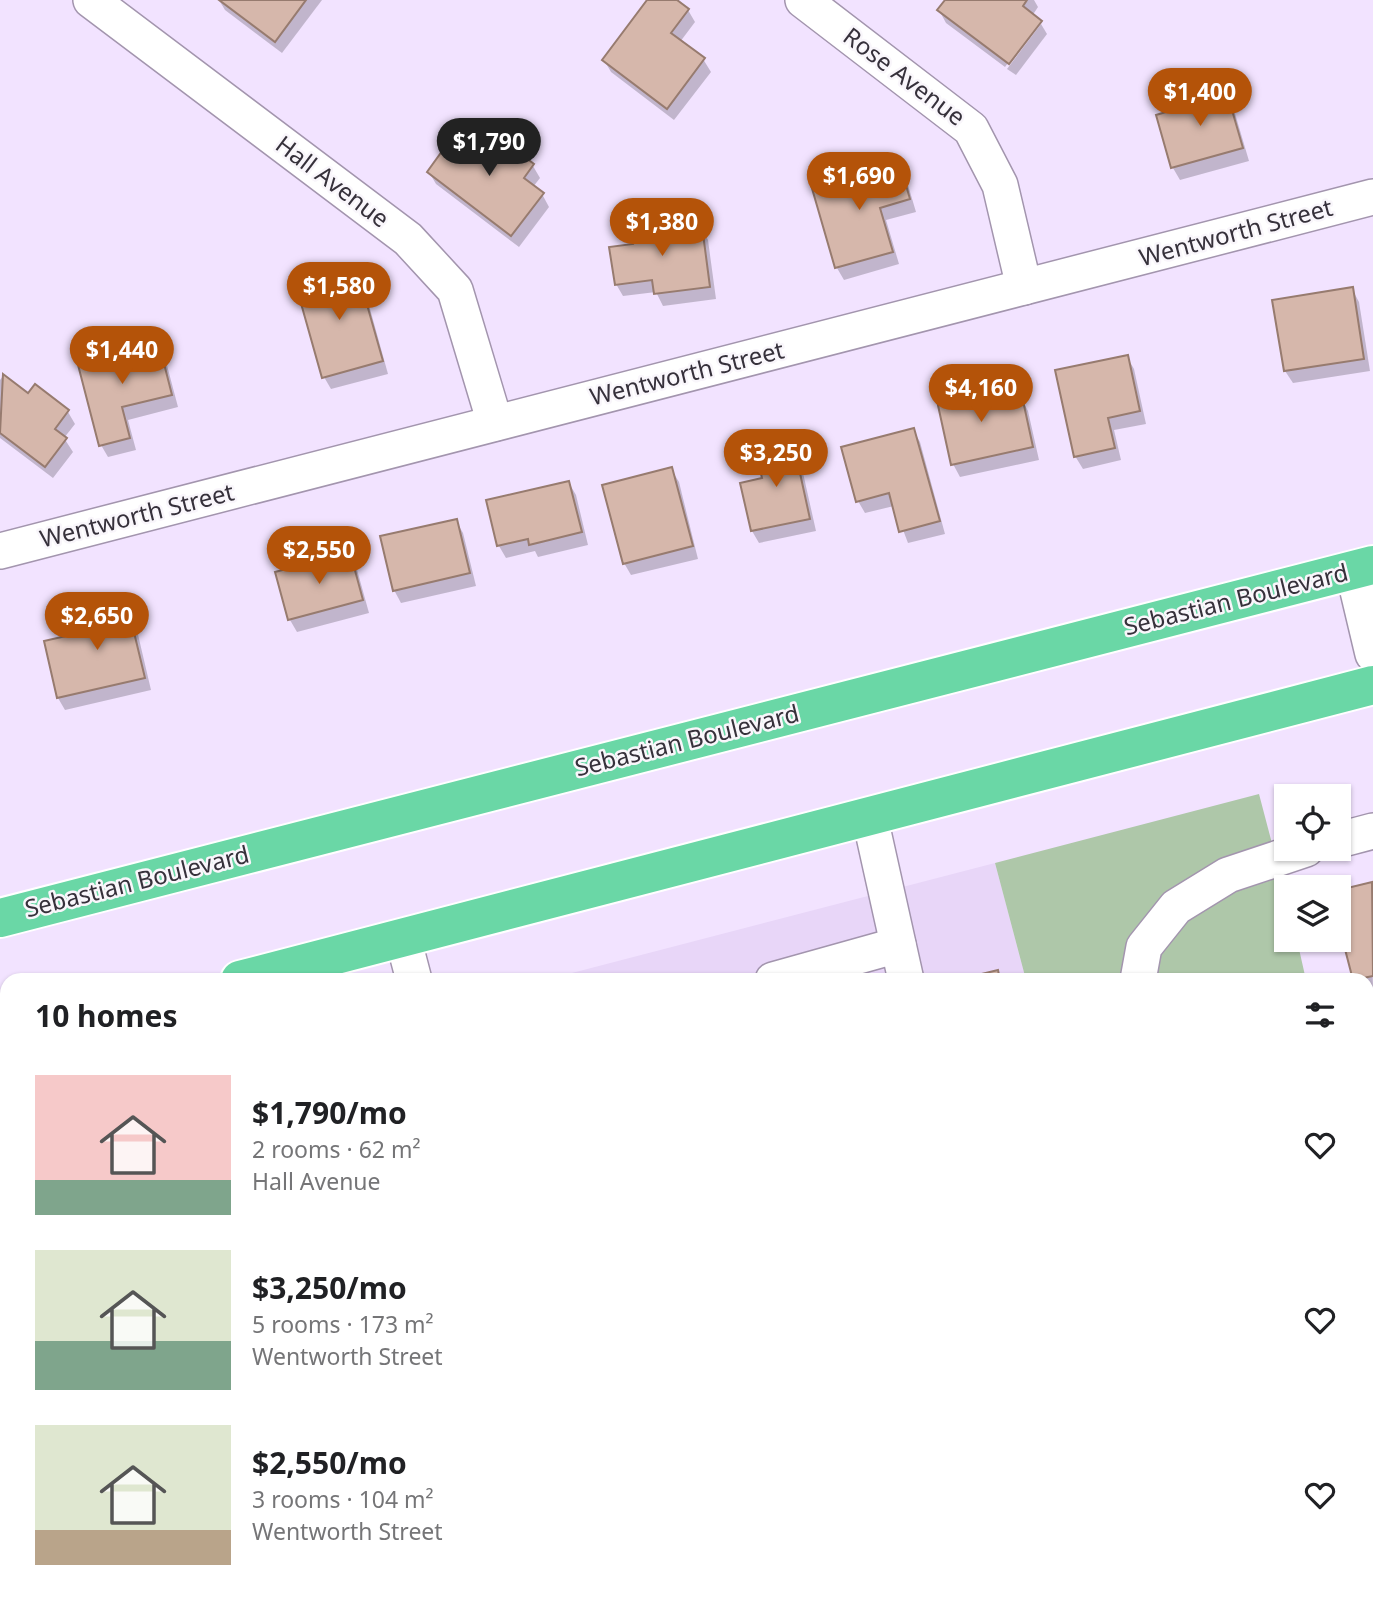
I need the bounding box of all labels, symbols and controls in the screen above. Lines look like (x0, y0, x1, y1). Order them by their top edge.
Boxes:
street label: Rose Avenue (837, 19, 973, 133)
pin: $1,400 (1143, 68, 1257, 128)
text: $1,400 (1164, 75, 1236, 107)
pin: $1,790 (432, 118, 546, 178)
text: $1,790 (453, 125, 525, 157)
street label: Hall Avenue (269, 127, 396, 234)
pin: $1,690 (802, 152, 916, 212)
text: $1,690 (823, 159, 895, 191)
street label: Wentworth Street (1135, 190, 1336, 273)
pin: $1,380 (605, 198, 719, 258)
text: $1,380 (626, 205, 698, 237)
pin: $1,580 (282, 262, 396, 322)
text: $1,580 (303, 269, 375, 301)
pin: $1,440 (65, 326, 179, 386)
street label: Wentworth Street (586, 332, 787, 413)
text: $1,440 (86, 333, 158, 365)
pin: $4,160 (924, 364, 1038, 424)
text: $4,160 (945, 371, 1017, 403)
pin: $3,250 (719, 430, 833, 489)
text: $3,250 (740, 436, 812, 468)
street label: Wentworth Street (36, 474, 237, 555)
pin: $2,550 (262, 526, 376, 586)
text: $2,550 (283, 533, 355, 565)
street label: Sebastian Boulevard (1120, 555, 1351, 642)
pin: $2,650 (40, 592, 154, 652)
text: $2,650 (61, 599, 133, 631)
street label: Sebastian Boulevard (571, 696, 802, 783)
map controls (1274, 784, 1351, 952)
button: locate (1274, 784, 1351, 861)
street label: Sebastian Boulevard (21, 837, 252, 924)
button: layers (1274, 875, 1351, 952)
text: 10 homes (35, 995, 178, 1036)
icon: filters (1301, 996, 1339, 1034)
text: $1,790/mo (252, 1092, 407, 1133)
icon: home (91, 1103, 175, 1187)
icon: heart (1301, 1126, 1339, 1164)
text: 2 rooms · 62 m² (252, 1133, 421, 1165)
text: Hall Avenue (252, 1165, 381, 1197)
text: $3,250/mo (252, 1267, 407, 1308)
icon: home (91, 1278, 175, 1362)
icon: heart (1301, 1301, 1339, 1339)
text: 5 rooms · 173 m² (252, 1308, 434, 1340)
text: Wentworth Street (252, 1340, 443, 1372)
text: $2,550/mo (252, 1442, 407, 1483)
icon: home (91, 1453, 175, 1537)
icon: heart (1301, 1476, 1339, 1514)
text: 3 rooms · 104 m² (252, 1483, 434, 1515)
text: Wentworth Street (252, 1515, 443, 1547)

